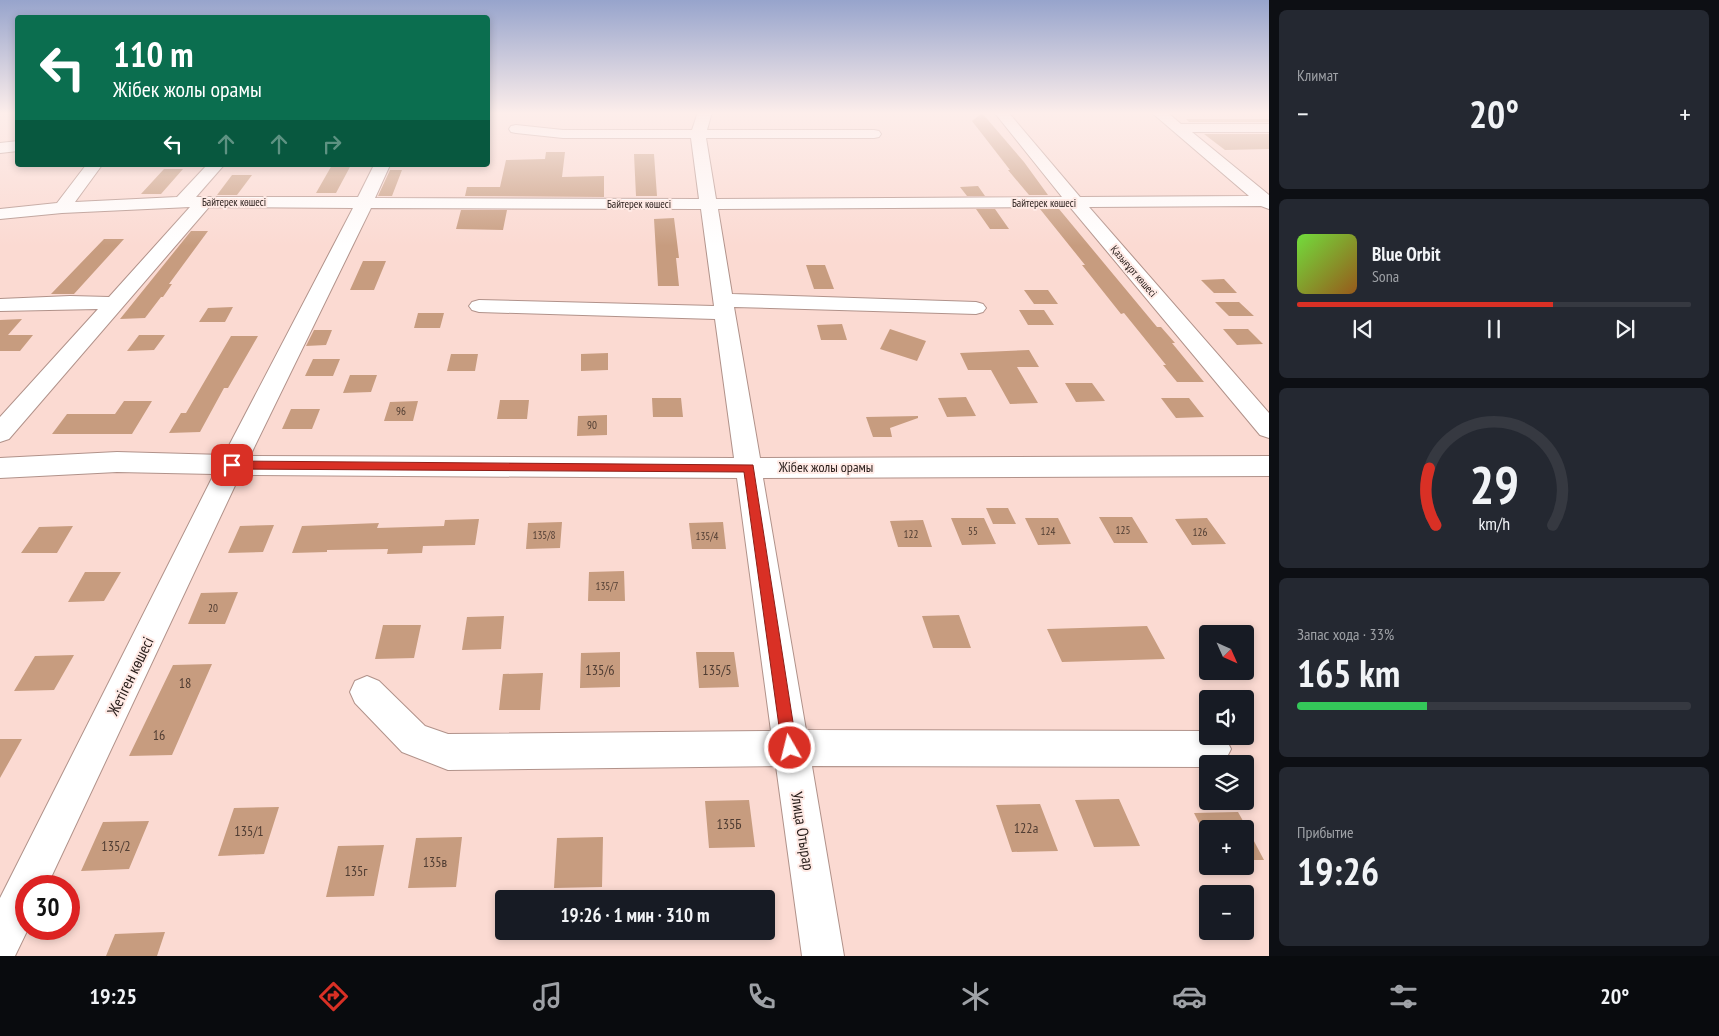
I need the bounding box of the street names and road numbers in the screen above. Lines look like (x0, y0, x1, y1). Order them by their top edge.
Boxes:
street label: Байтерек көшесі (202, 195, 266, 209)
street label: Байтерек көшесі (1012, 196, 1076, 210)
street label: Байтерек көшесі (607, 197, 671, 211)
street label: Қазығұрт көшесі (1108, 242, 1160, 300)
street label: Жібек жолы орамы (778, 458, 873, 476)
street label: Жетіген көшесі (102, 633, 158, 719)
street label: Улица Отырар (787, 790, 819, 872)

